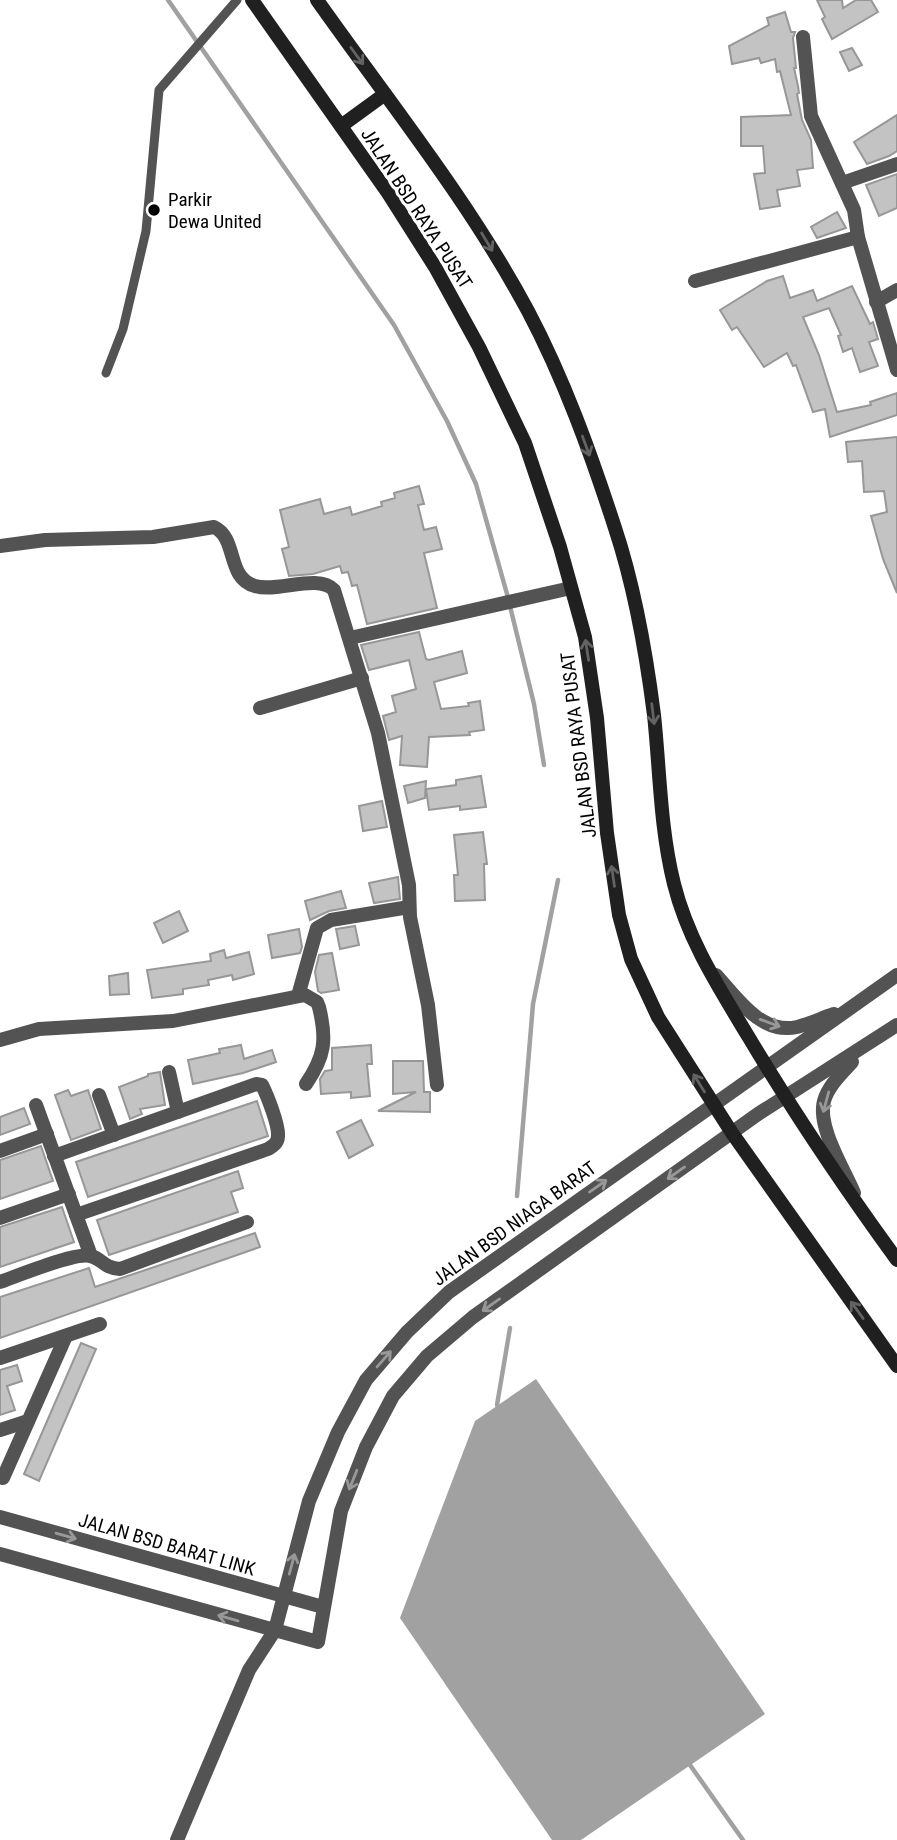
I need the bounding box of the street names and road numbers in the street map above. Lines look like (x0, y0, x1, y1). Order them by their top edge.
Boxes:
street label: JALAN BSD RAYA PUSAT (356, 124, 477, 293)
street label: JALAN BSD RAYA PUSAT (556, 651, 601, 839)
street label: JALAN BSD NIAGA BARAT (428, 1156, 601, 1291)
street label: JALAN BSD BARAT LINK (76, 1508, 258, 1581)

